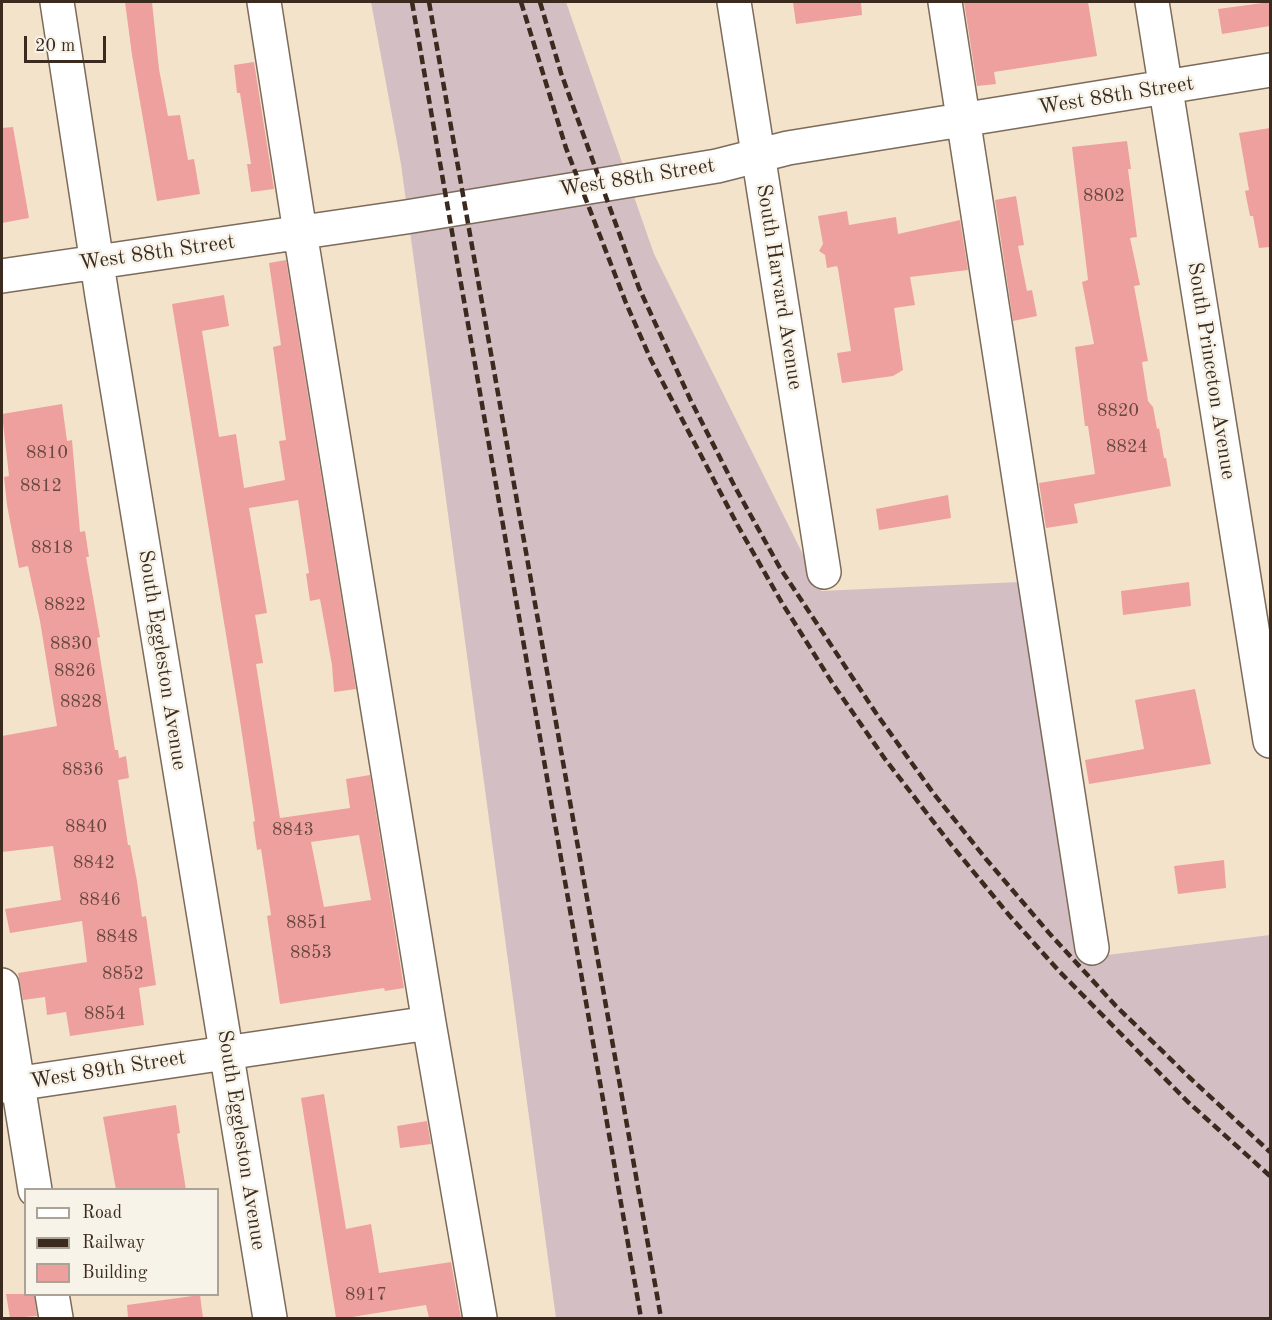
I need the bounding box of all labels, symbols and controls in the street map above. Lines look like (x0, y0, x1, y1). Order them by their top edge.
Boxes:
scale bar (27, 24, 110, 62)
text: 20 m (35, 37, 75, 55)
street label: West 88th Street (1036, 71, 1196, 121)
street label: West 88th Street (557, 153, 717, 203)
street label: South Harvard Avenue (750, 182, 808, 392)
house number: 8802 (1083, 185, 1125, 207)
street label: West 88th Street (77, 230, 237, 276)
street label: South Princeton Avenue (1181, 261, 1241, 481)
house number: 8820 (1097, 400, 1139, 422)
house number: 8824 (1106, 436, 1148, 458)
house number: 8810 (26, 442, 68, 464)
house number: 8812 (20, 475, 62, 497)
house number: 8818 (31, 537, 73, 559)
street label: South Eggleston Avenue (132, 548, 192, 772)
house number: 8822 (44, 594, 86, 616)
house number: 8830 (50, 633, 92, 655)
house number: 8826 (54, 660, 96, 682)
house number: 8828 (60, 691, 102, 713)
house number: 8836 (62, 759, 104, 781)
house number: 8840 (65, 816, 107, 838)
house number: 8843 (272, 819, 314, 841)
house number: 8842 (73, 852, 115, 874)
house number: 8846 (79, 889, 121, 911)
house number: 8851 (286, 912, 328, 934)
house number: 8848 (96, 926, 138, 948)
house number: 8853 (290, 942, 332, 964)
house number: 8852 (102, 963, 144, 985)
house number: 8854 (84, 1003, 126, 1025)
street label: South Eggleston Avenue (211, 1028, 271, 1252)
street label: West 89th Street (28, 1045, 188, 1095)
legend (24, 1188, 219, 1296)
text: Road (82, 1204, 122, 1222)
text: Railway (82, 1234, 145, 1252)
text: Building (82, 1264, 147, 1282)
house number: 8917 (345, 1284, 387, 1306)

